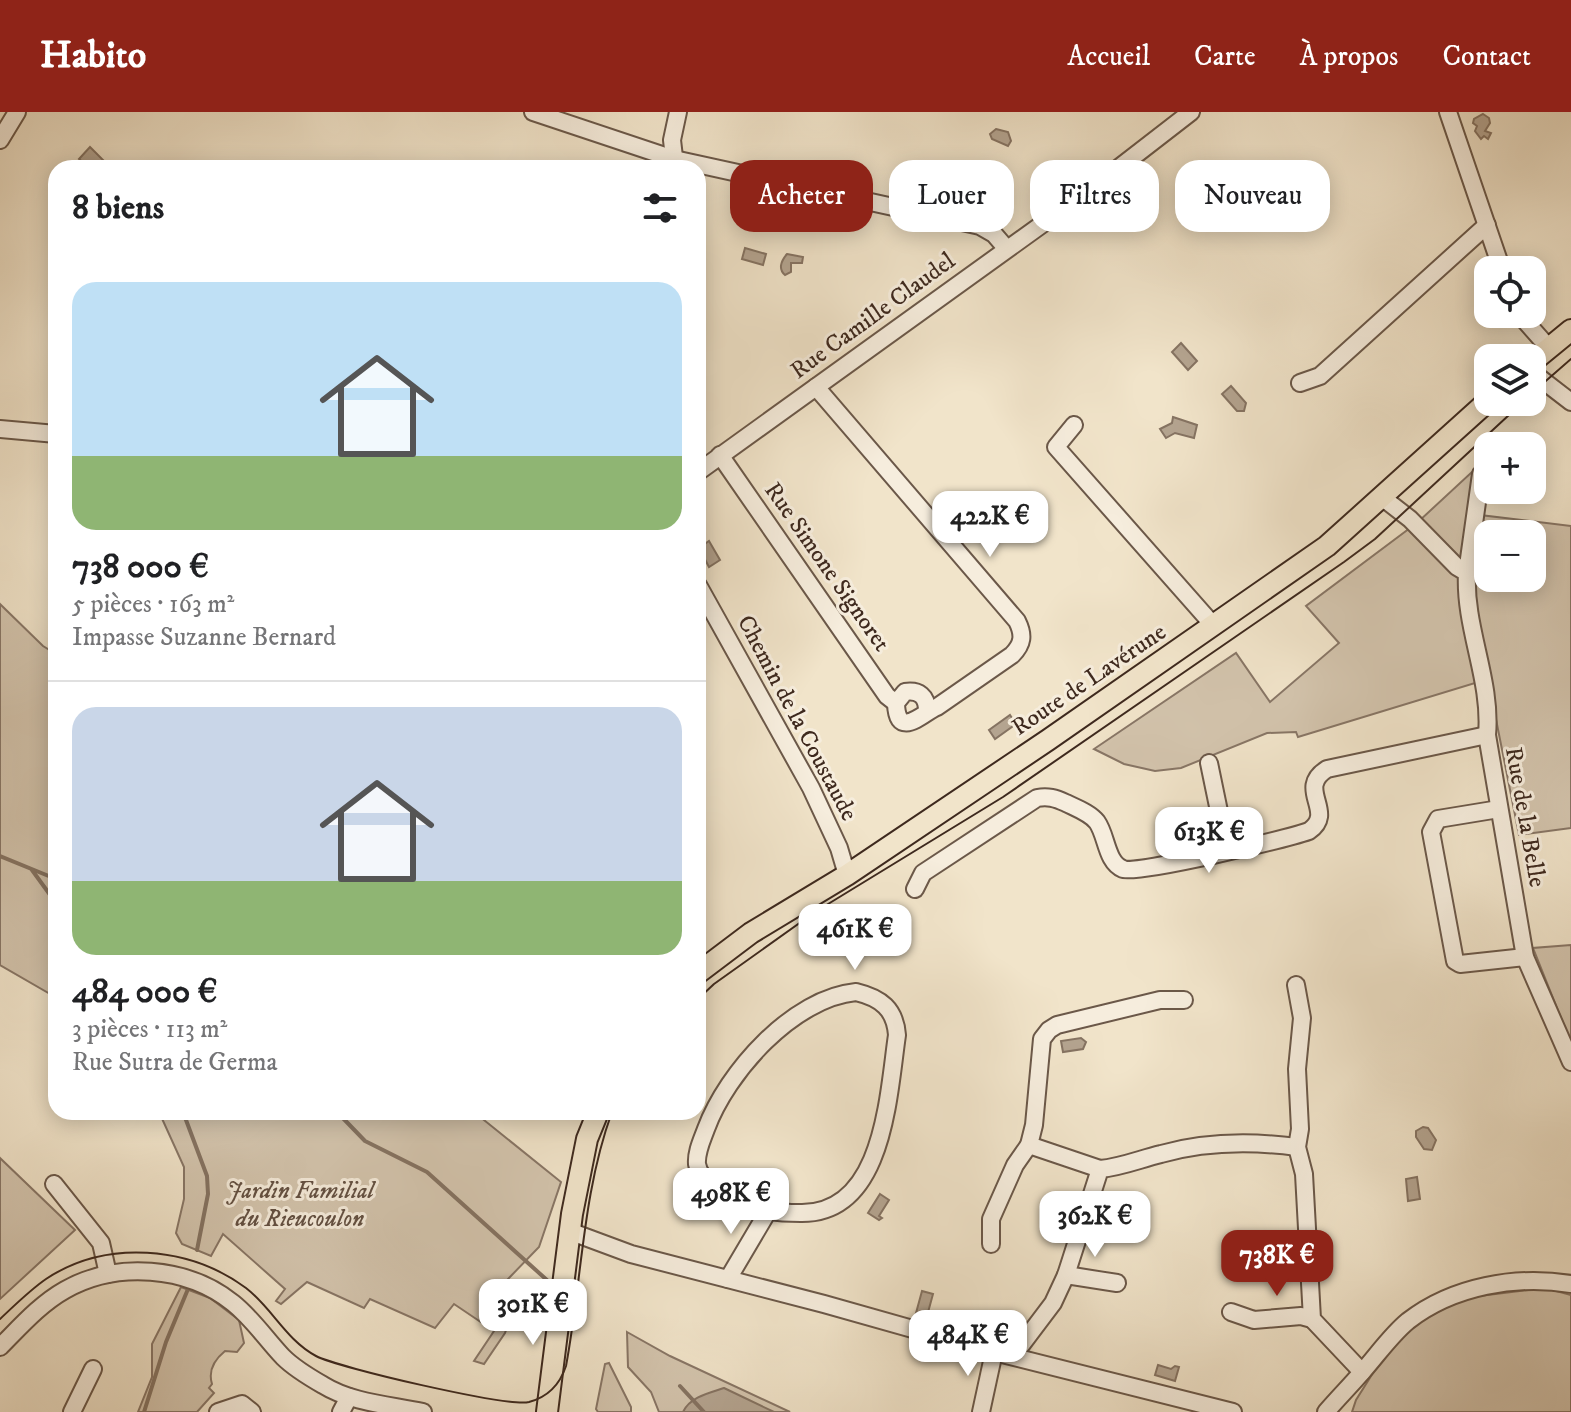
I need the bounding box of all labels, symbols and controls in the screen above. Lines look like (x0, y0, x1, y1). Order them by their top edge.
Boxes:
text: Habito (40, 32, 146, 80)
text: Accueil (1067, 39, 1150, 74)
text: Carte (1194, 39, 1256, 74)
text: À propos (1300, 39, 1398, 74)
text: Contact (1442, 39, 1531, 74)
chip: Acheter (730, 160, 873, 232)
chip: Louer (889, 160, 1014, 232)
chip: Filtres (1030, 160, 1159, 232)
chip: Nouveau (1175, 160, 1330, 232)
icon: filters (638, 186, 682, 230)
text: 8 biens (72, 187, 164, 229)
street label: Rue Camille Claudel (785, 246, 962, 386)
map controls (1474, 256, 1546, 592)
button: locate (1474, 256, 1546, 328)
icon: home (305, 334, 449, 478)
button: layers (1474, 344, 1546, 416)
button: + (1474, 432, 1546, 504)
street label: Rue Simone Signoret (757, 477, 897, 658)
pin: 422K € (925, 491, 1055, 559)
text: 422K € (950, 500, 1030, 533)
button: − (1474, 520, 1546, 592)
text: 738 000 € (72, 546, 209, 588)
text: 5 pièces · 163 m² (72, 588, 235, 621)
street label: Chemin de la Coustaude (730, 610, 864, 826)
street label: Route de Lavérune (1006, 617, 1172, 743)
text: Impasse Suzanne Bernard (72, 621, 336, 654)
street label: Rue de la Belle (1498, 745, 1552, 889)
icon: home (305, 759, 449, 903)
pin: 613K € (1144, 807, 1274, 875)
text: 613K € (1173, 816, 1245, 849)
pin: 461K € (790, 904, 920, 972)
text: 461K € (817, 913, 894, 946)
text: 484 000 € (72, 971, 218, 1013)
text: 3 pièces · 113 m² (72, 1013, 227, 1046)
text: Rue Sutra de Germa (72, 1046, 278, 1079)
pin: 498K € (666, 1168, 796, 1236)
park label: Jardin Familial du Rieucoulon (226, 1176, 377, 1234)
text: 498K € (691, 1177, 771, 1210)
pin: 362K € (1030, 1191, 1160, 1259)
text: 362K € (1057, 1200, 1133, 1233)
pin: 738K € (1212, 1230, 1342, 1298)
text: 738K € (1239, 1239, 1315, 1272)
pin: 301K € (468, 1279, 598, 1347)
text: 301K € (497, 1288, 569, 1321)
pin: 484K € (903, 1310, 1033, 1378)
text: 484K € (927, 1319, 1009, 1352)

